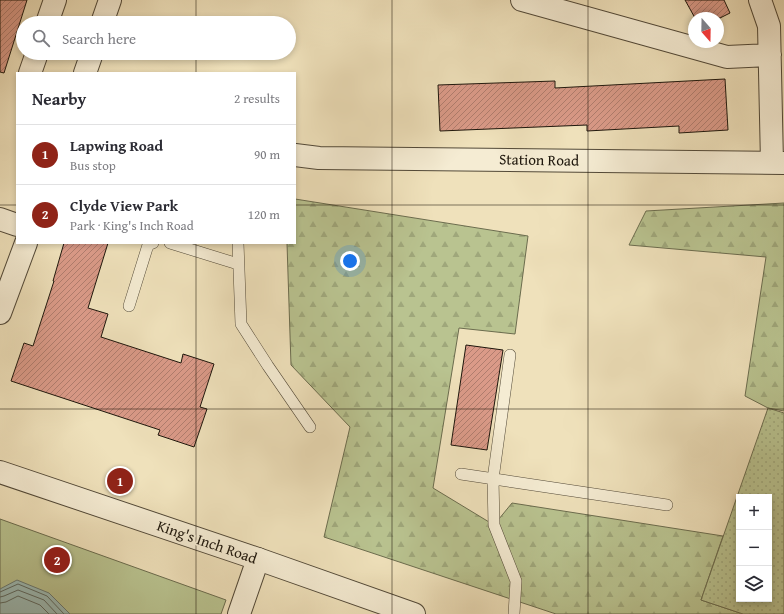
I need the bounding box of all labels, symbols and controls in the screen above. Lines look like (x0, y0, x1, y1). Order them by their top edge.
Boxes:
north arrow (688, 12, 724, 48)
search box (16, 16, 296, 60)
icon: search (30, 27, 52, 49)
text: Search here (62, 28, 136, 49)
text: Nearby (32, 86, 86, 111)
text: 2 results (234, 89, 280, 108)
text: Lapwing Road (70, 135, 163, 156)
text: 1 (42, 145, 48, 164)
text: 90 m (254, 145, 280, 164)
street label: Station Road (499, 148, 579, 171)
text: Bus stop (70, 156, 116, 175)
text: Clyde View Park (70, 195, 178, 216)
text: 2 (42, 205, 48, 224)
text: 120 m (248, 205, 280, 224)
text: Park · King's Inch Road (70, 216, 194, 235)
your location (340, 251, 360, 271)
pin: 1 (107, 466, 133, 496)
map controls (736, 494, 772, 602)
button: + (736, 494, 772, 530)
street label: King's Inch Road (154, 515, 260, 568)
button: − (736, 530, 772, 566)
pin: 2 (44, 545, 70, 575)
button: layers (736, 566, 772, 602)

